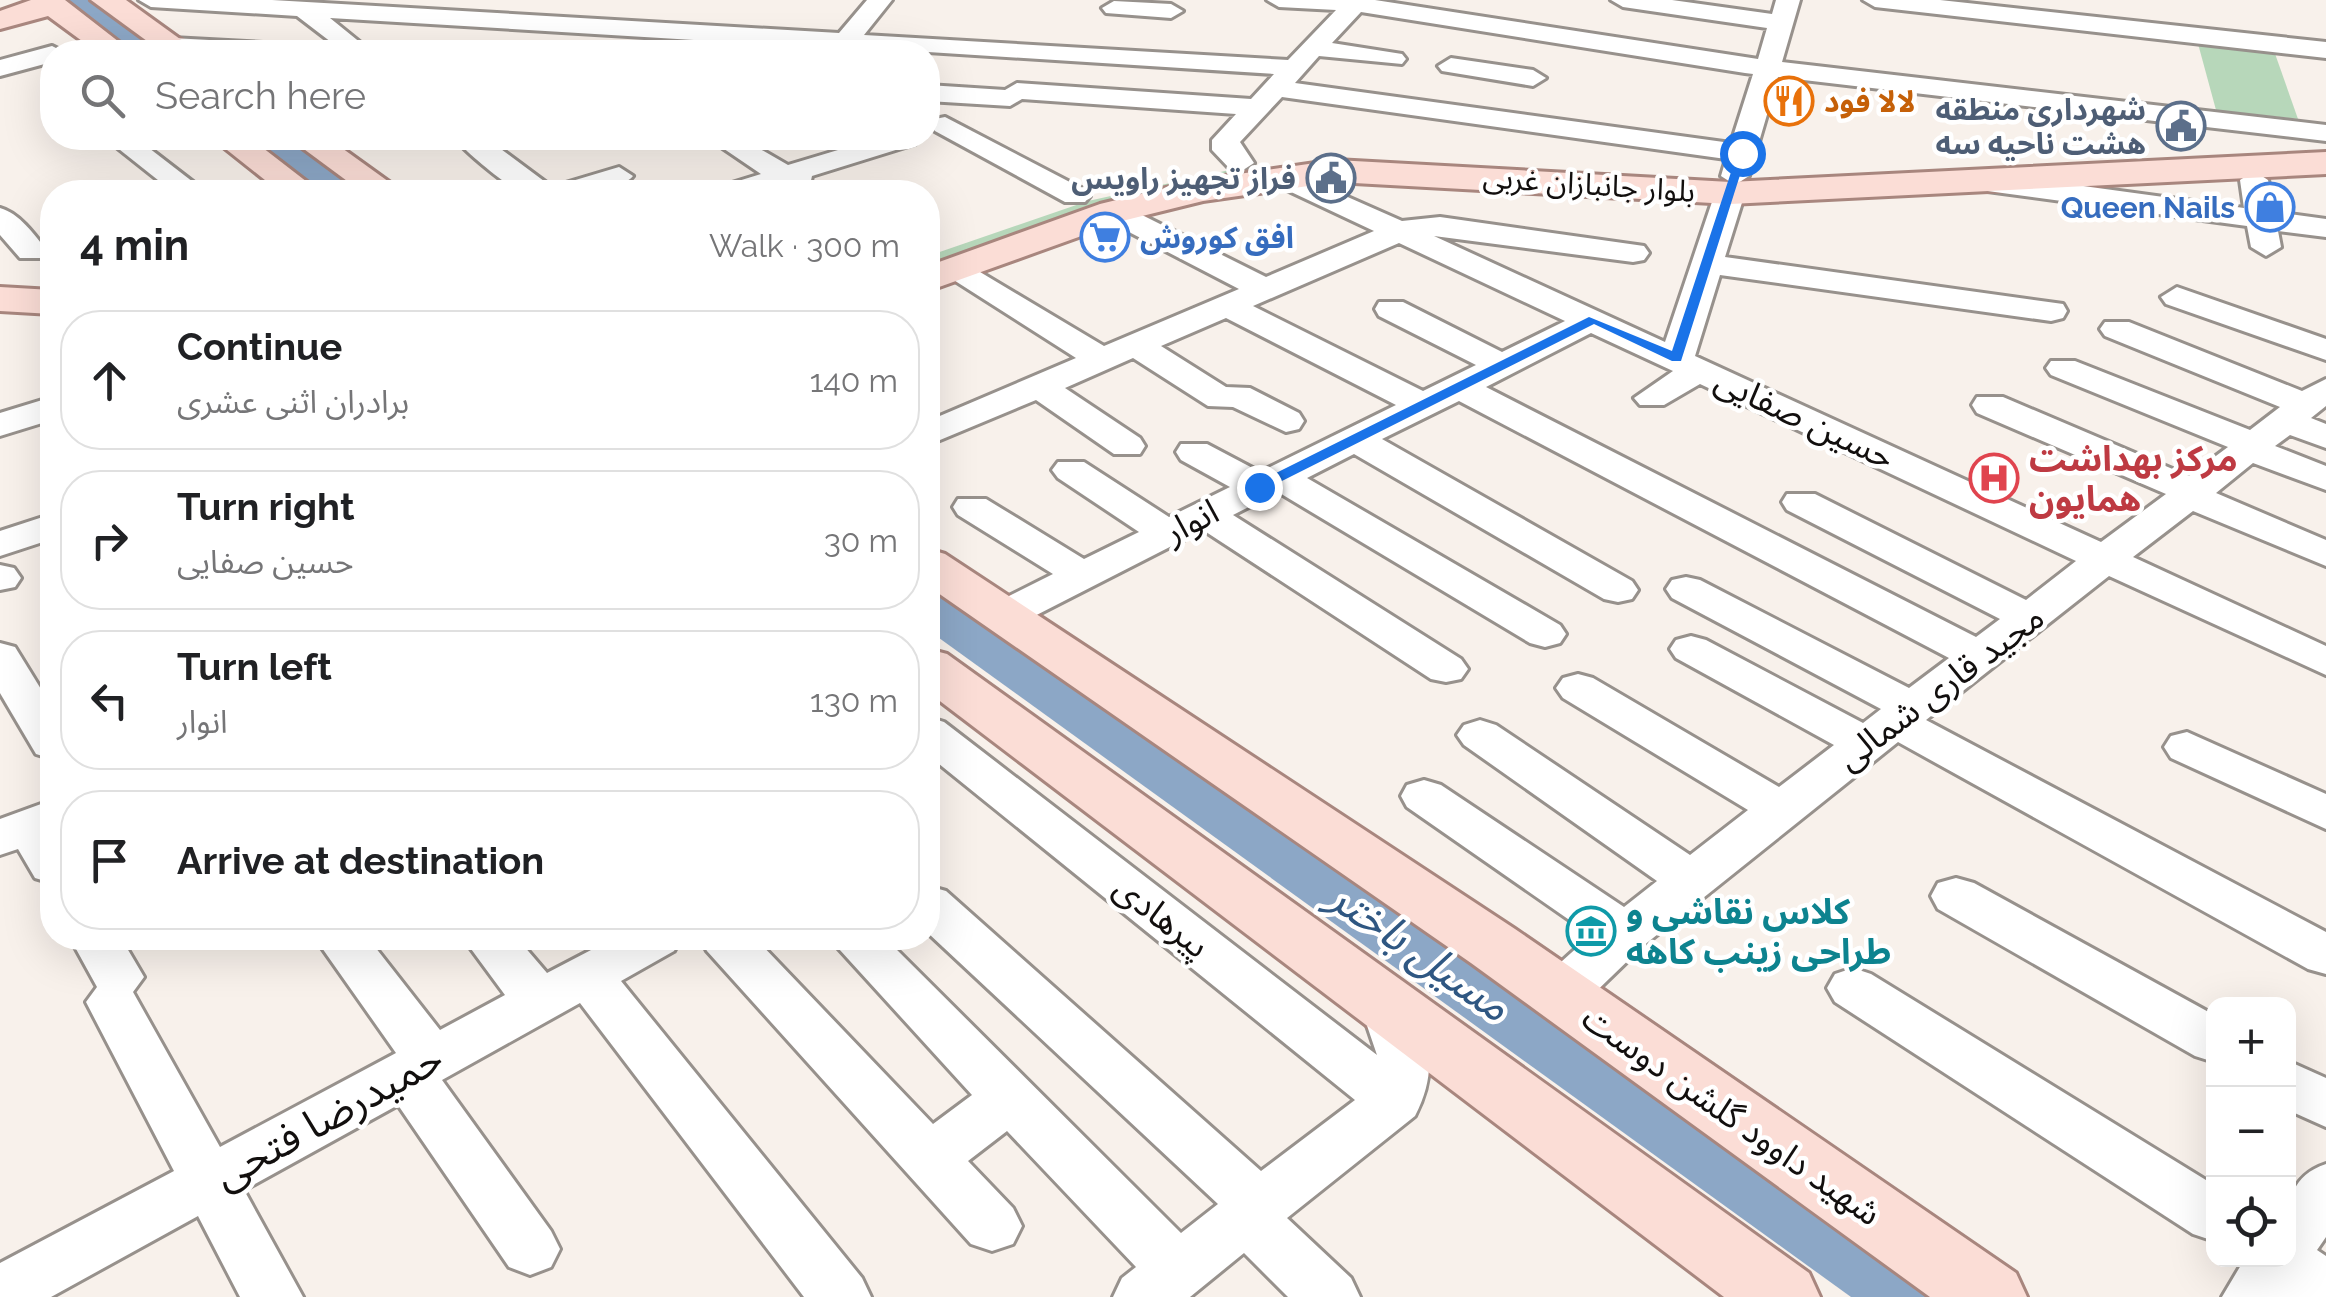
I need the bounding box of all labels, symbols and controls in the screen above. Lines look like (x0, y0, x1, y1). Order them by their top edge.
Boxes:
search box (40, 40, 940, 150)
icon: search (75, 68, 130, 123)
text: Search here (155, 73, 366, 118)
restaurant icon: لالا فود (1763, 75, 1815, 127)
place label: لالا فود (1824, 84, 1916, 119)
place label: شهرداری منطقه هشت ناحیه سه (1935, 92, 2146, 161)
public building icon: شهرداری منطقه هشت ناحیه سه (2155, 100, 2207, 152)
route start (1720, 131, 1766, 177)
public building icon: فراز تجهیز راویس (1305, 152, 1357, 204)
street label: بلوار جانبازان غربی (1482, 159, 1696, 209)
place label: فراز تجهیز راویس (1071, 161, 1296, 196)
shop icon: Queen Nails (2244, 181, 2296, 233)
place label: Queen Nails (2061, 190, 2235, 225)
supermarket icon: افق کوروش (1079, 211, 1131, 263)
place label: افق کوروش (1140, 220, 1294, 256)
text: 4 min (80, 221, 189, 270)
text: Walk · 300 m (709, 227, 900, 264)
text: Continue (177, 324, 342, 369)
icon: ahead (82, 353, 137, 408)
street label: حسین صفایی (1709, 359, 1901, 477)
text: 140 m (810, 362, 898, 399)
text: برادران اثنی عشری (177, 383, 409, 420)
place label: مرکز بهداشت همایون (2029, 438, 2238, 519)
hospital icon: مرکز بهداشت همایون (1968, 452, 2020, 504)
route end (1237, 465, 1283, 511)
text: Turn right (177, 484, 354, 529)
street label: انوار (1156, 490, 1225, 553)
icon: right (82, 513, 137, 568)
text: 30 m (824, 522, 898, 559)
text: حسین صفایی (177, 543, 354, 580)
street label: مجید قاری شمالی (1829, 596, 2052, 779)
text: Turn left (177, 644, 332, 689)
icon: left (82, 673, 137, 728)
text: 130 m (810, 682, 898, 719)
text: انوار (177, 703, 228, 740)
icon: arrive (82, 833, 137, 888)
text: Arrive at destination (177, 838, 544, 883)
street label: پیرهادی (1105, 866, 1218, 968)
water label: مسیل باختر (1317, 868, 1521, 1033)
place label: کلاس نقاشی و طراحی زینب کاهه (1626, 891, 1891, 973)
museum icon: کلاس نقاشی و طراحی زینب کاهه (1565, 905, 1617, 957)
street label: شهید داوود گلشن دوست (1575, 996, 1889, 1234)
map controls (2206, 997, 2296, 1267)
button: + (2206, 997, 2296, 1087)
street label: حمیدرضا فتحی (205, 1033, 451, 1199)
button: − (2206, 1087, 2296, 1177)
button: locate (2206, 1177, 2296, 1267)

